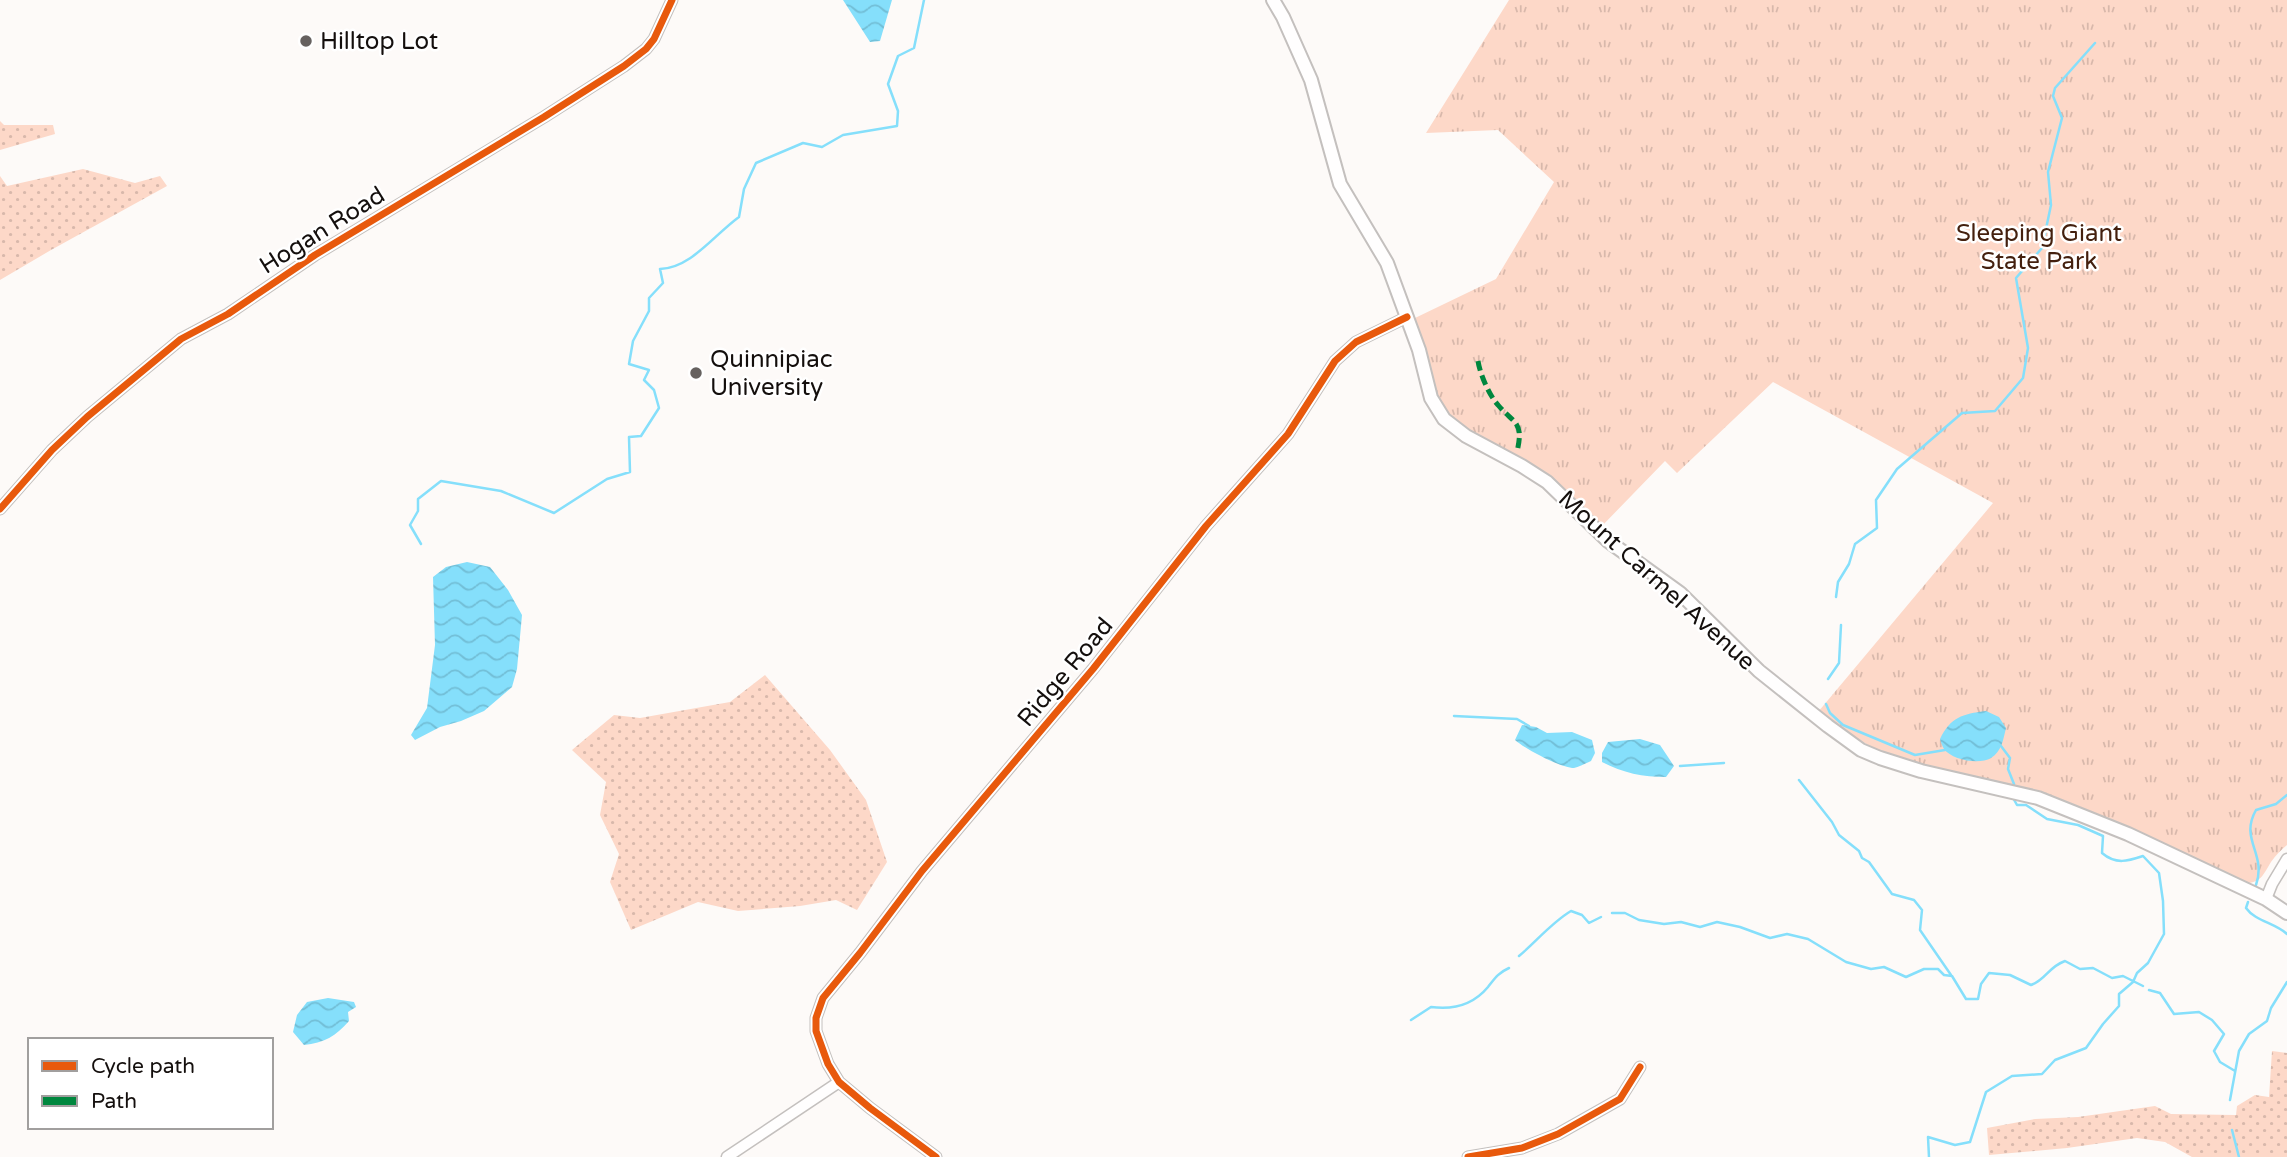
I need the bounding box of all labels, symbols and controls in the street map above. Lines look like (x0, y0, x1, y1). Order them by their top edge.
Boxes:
place label: Hilltop Lot (320, 27, 438, 56)
marker: Hilltop Lot (298, 33, 314, 49)
street label: Hogan Road (254, 180, 390, 280)
park label: Sleeping Giant State Park (1956, 219, 2122, 276)
place label: Quinnipiac University (710, 345, 833, 402)
marker: Quinnipiac University (688, 365, 704, 381)
street label: Mount Carmel Avenue (1552, 484, 1761, 676)
street label: Ridge Road (1011, 612, 1119, 733)
legend (28, 1038, 273, 1129)
text: Cycle path (91, 1054, 195, 1079)
text: Path (91, 1089, 137, 1114)

